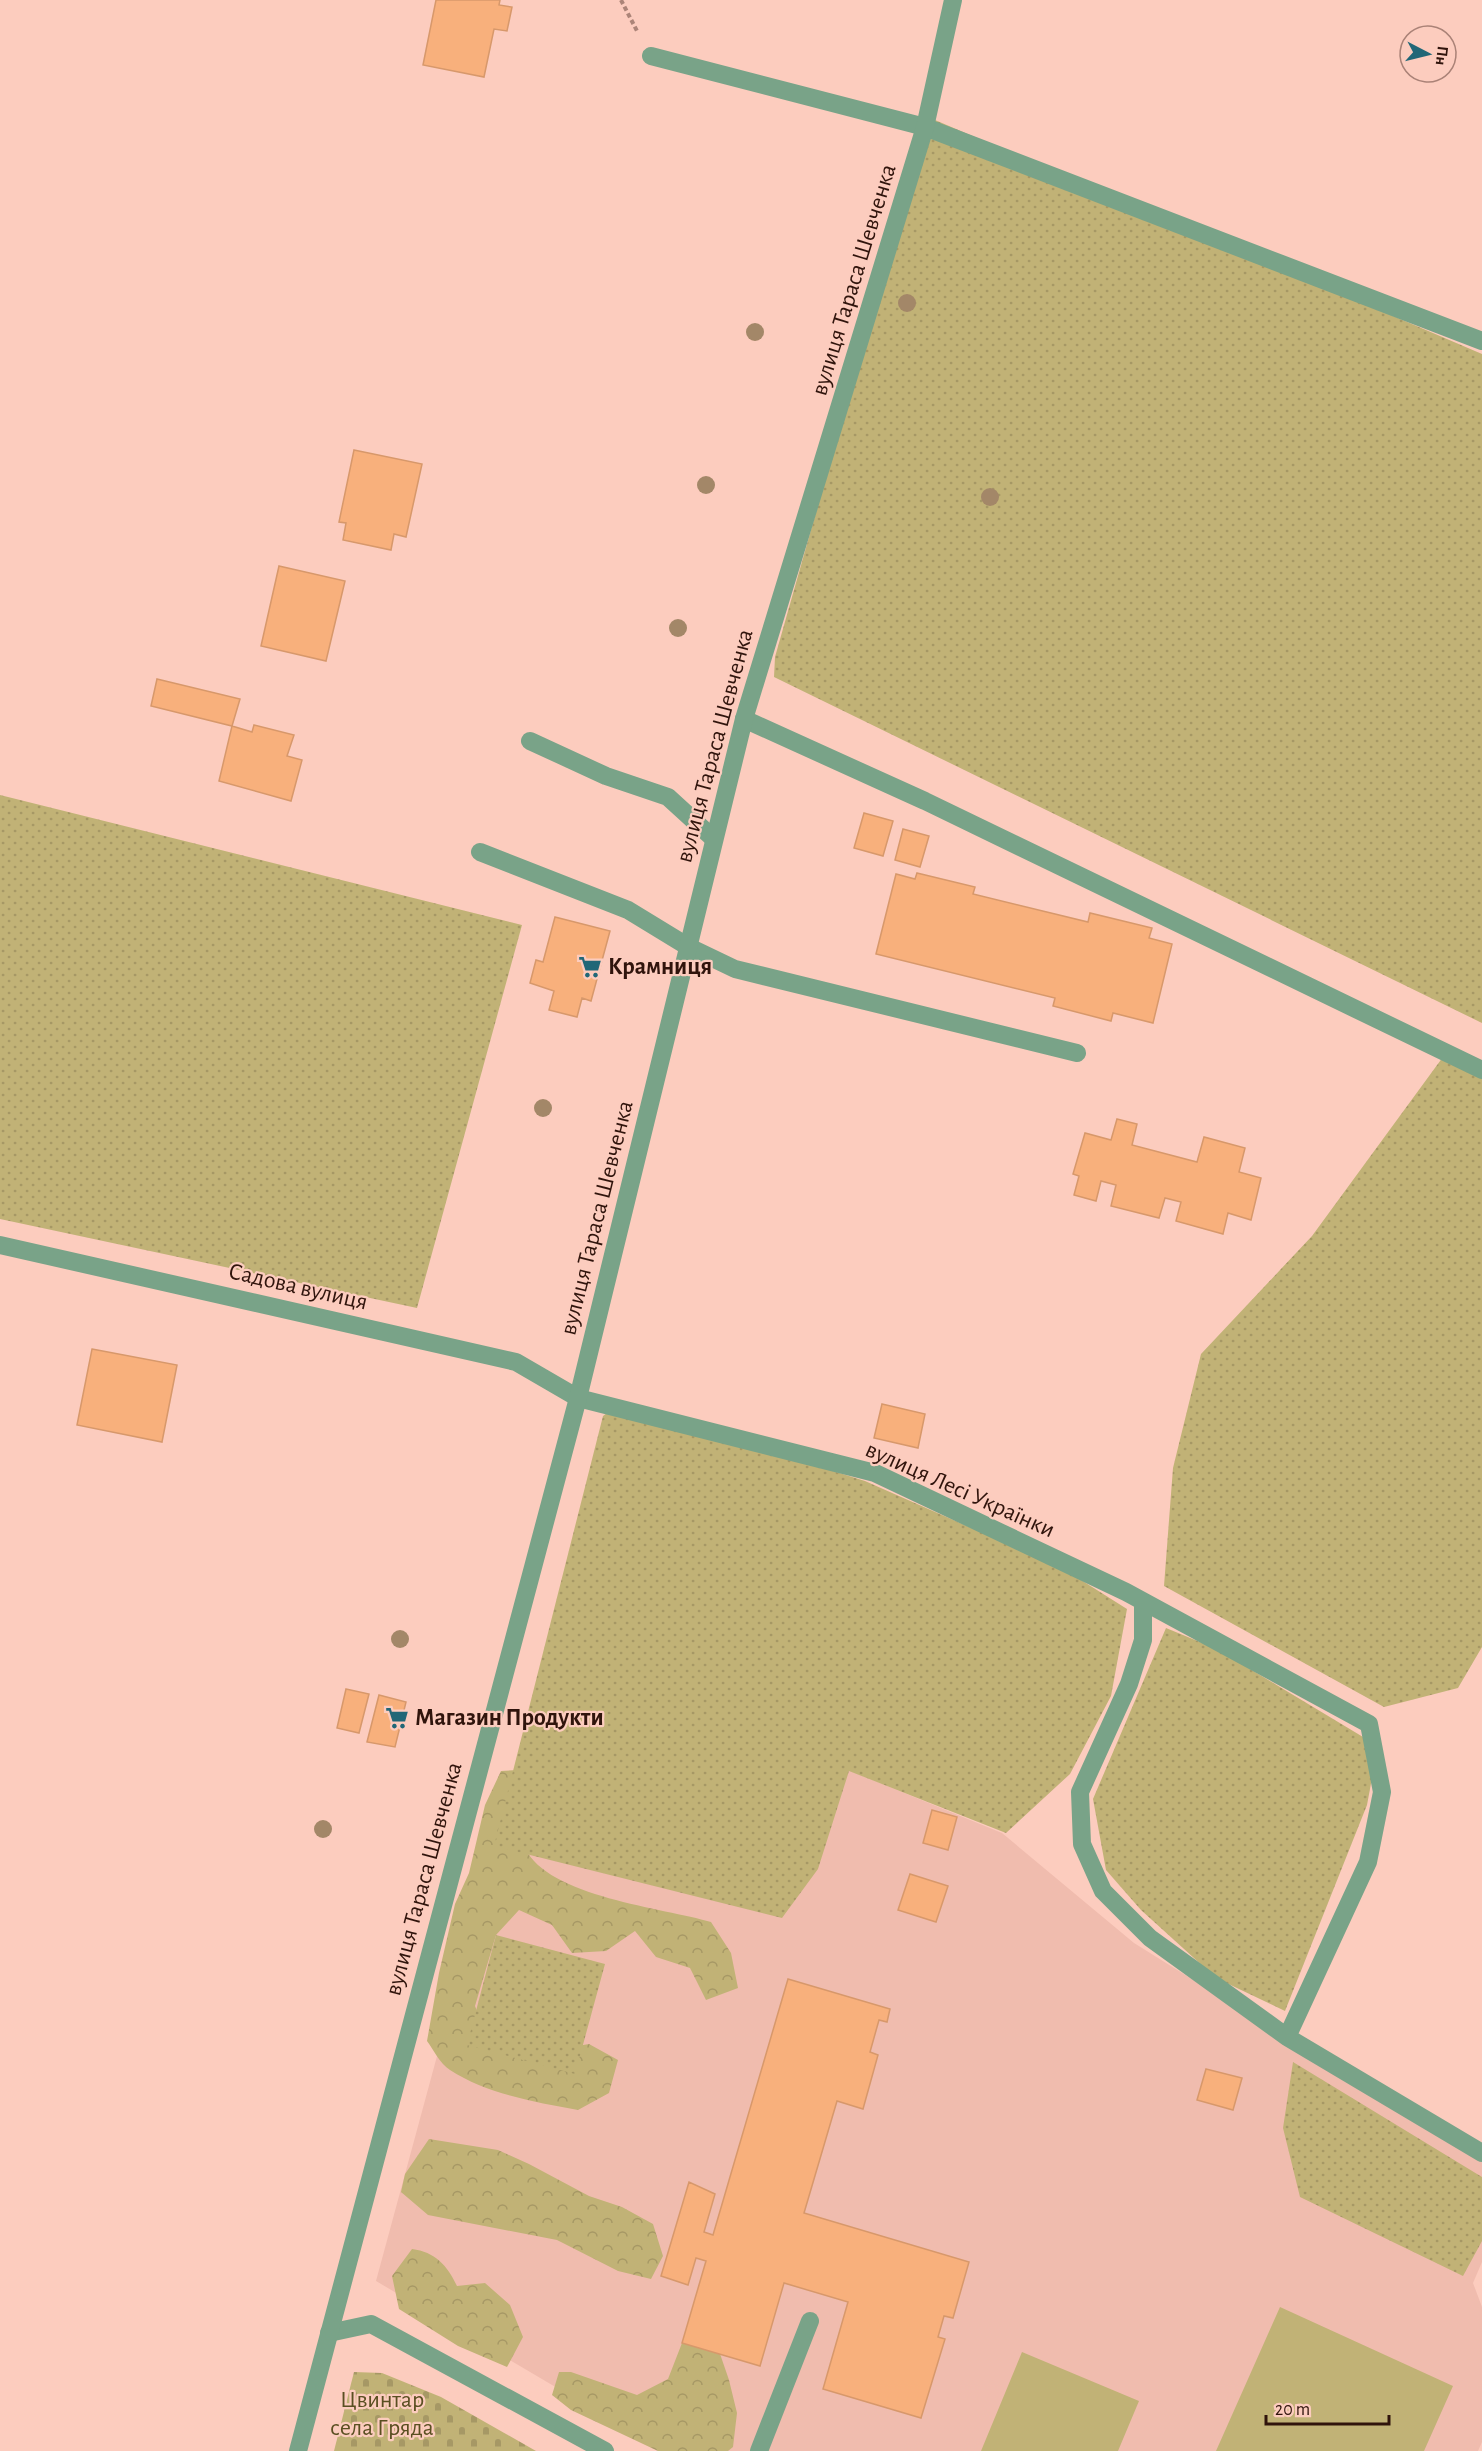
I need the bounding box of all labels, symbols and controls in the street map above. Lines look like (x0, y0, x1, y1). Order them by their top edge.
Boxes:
north arrow (1398, 24, 1458, 84)
text: Пн (1433, 45, 1451, 66)
street label: вулиця Тараса Шевченка (807, 161, 901, 399)
street label: вулиця Тараса Шевченка (672, 627, 758, 865)
supermarket icon: Крамниця (577, 954, 603, 980)
place label: Крамниця (608, 955, 712, 979)
street label: вулиця Тараса Шевченка (556, 1098, 638, 1338)
street label: Садова вулиця (226, 1259, 370, 1315)
street label: вулиця Лесі Українки (862, 1437, 1058, 1543)
supermarket icon: Магазин Продукти (384, 1705, 410, 1731)
place label: Магазин Продукти (415, 1706, 604, 1730)
street label: вулиця Тараса Шевченка (381, 1760, 467, 1998)
park label: Цвинтар села Гряда (330, 2388, 434, 2440)
scale bar (1266, 2388, 1389, 2426)
text: 20 m (1275, 2401, 1310, 2419)

